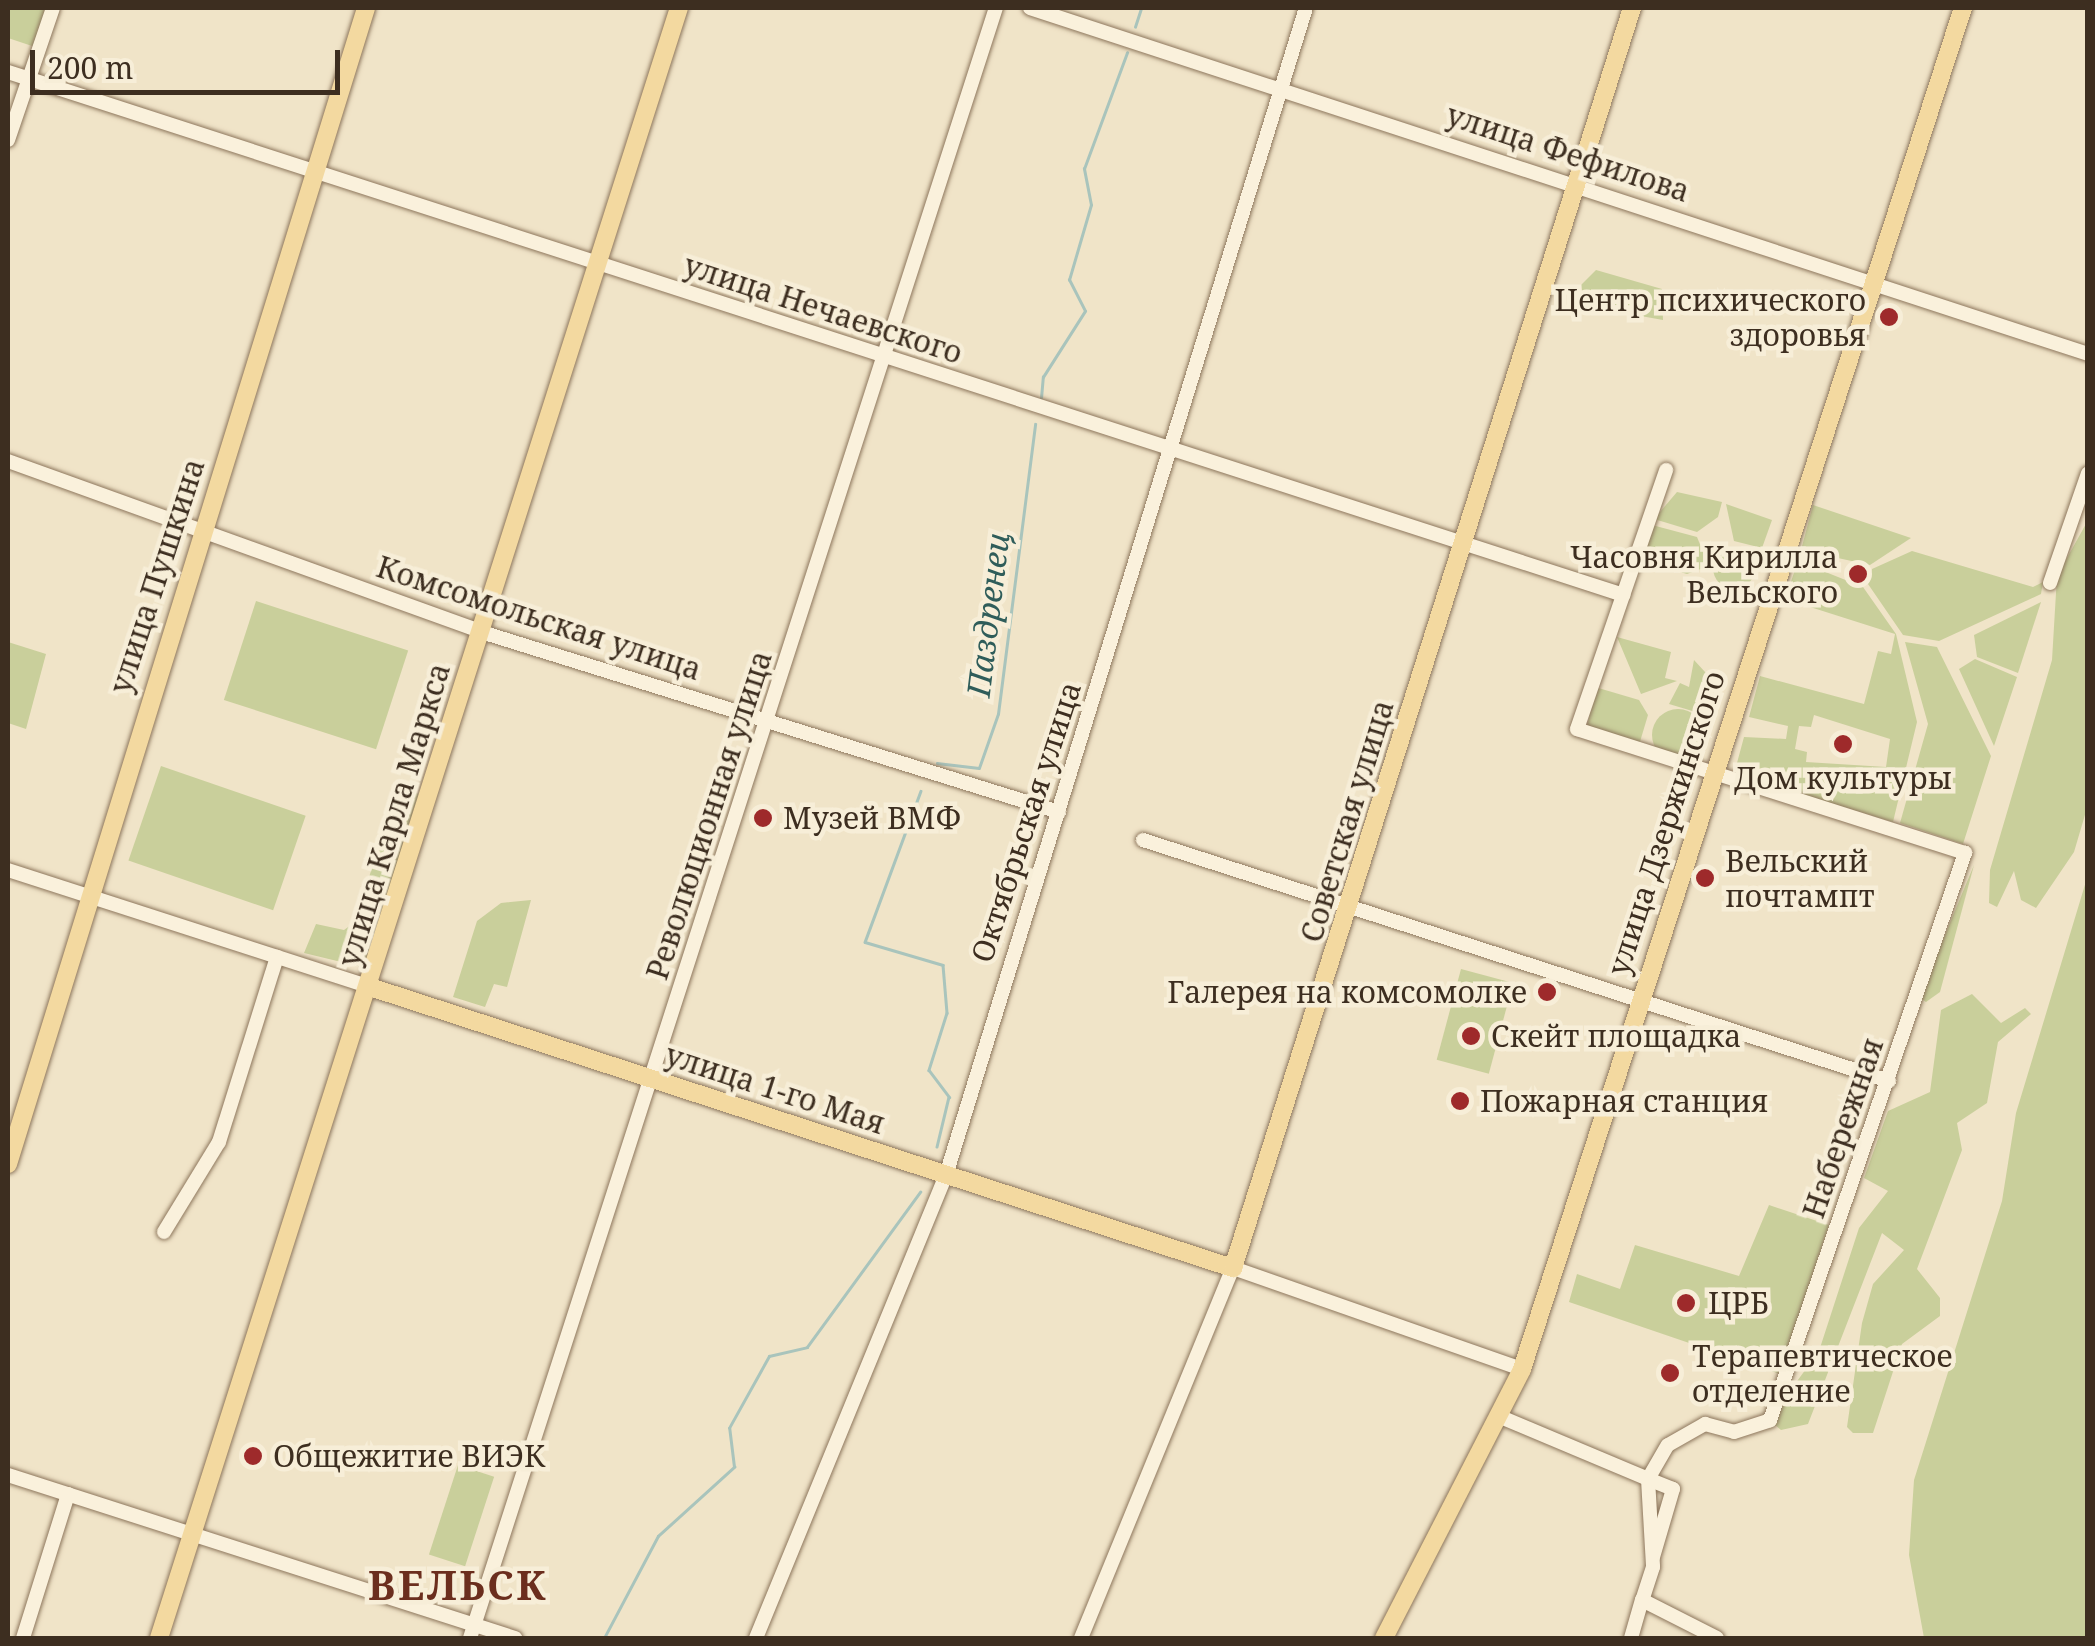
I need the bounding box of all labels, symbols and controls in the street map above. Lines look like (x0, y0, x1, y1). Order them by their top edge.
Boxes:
scale bar (35, 30, 345, 92)
text: 200 m (47, 47, 133, 88)
street label: улица Фефилова (1442, 97, 1694, 209)
street label: улица Нечаевского (679, 247, 967, 371)
place label: Центр психического здоровья (1555, 282, 1866, 352)
marker: Центр психического здоровья (1876, 304, 1902, 330)
street label: улица Пушкина (102, 454, 212, 698)
water label: Паздренец (959, 531, 1017, 699)
place label: Часовня Кирилла Вельского (1570, 539, 1838, 610)
street label: Комсомольская улица (372, 548, 706, 688)
marker: Часовня Кирилла Вельского (1847, 563, 1869, 585)
street label: Революционная улица (639, 646, 779, 984)
street label: улица Карла Маркса (331, 659, 457, 971)
street label: улица Дзержинского (1600, 666, 1732, 980)
street label: Октябрьская улица (964, 677, 1088, 967)
street label: Советская улица (1293, 696, 1401, 946)
marker: Дом культуры (1832, 733, 1854, 755)
place label: Дом культуры (1734, 760, 1952, 796)
place label: Музей ВМФ (783, 800, 961, 836)
marker: Музей ВМФ (752, 807, 774, 829)
place label: Вельский почтампт (1725, 843, 1875, 914)
marker: Вельский почтампт (1694, 867, 1716, 889)
place label: Галерея на комсомолке (1167, 974, 1527, 1010)
marker: Галерея на комсомолке (1536, 981, 1558, 1003)
place label: Скейт площадка (1491, 1018, 1741, 1054)
marker: Скейт площадка (1460, 1025, 1482, 1047)
street label: Набережная (1795, 1033, 1891, 1223)
street label: улица 1-го Мая (661, 1037, 889, 1141)
place label: Пожарная станция (1480, 1083, 1768, 1119)
marker: Пожарная станция (1449, 1090, 1471, 1112)
place label: ЦРБ (1708, 1285, 1769, 1321)
marker: ЦРБ (1673, 1290, 1699, 1316)
place label: Терапевтическое отделение (1692, 1338, 1952, 1408)
marker: Терапевтическое отделение (1657, 1360, 1683, 1386)
place label: Общежитие ВИЭК (273, 1438, 545, 1474)
marker: Общежитие ВИЭК (242, 1445, 264, 1467)
district label: ВЕЛЬСК (368, 1561, 548, 1609)

